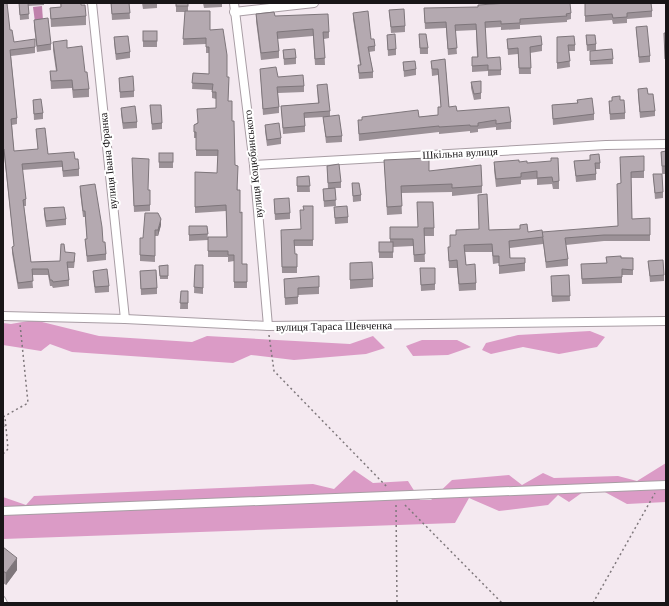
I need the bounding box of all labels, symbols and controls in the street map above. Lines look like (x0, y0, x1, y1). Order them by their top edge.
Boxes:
street label: вулиця Коцюбинського (241, 109, 265, 219)
street label: вулиця Івана Франка (97, 112, 119, 210)
street label: Шкільна вулиця (422, 145, 498, 161)
street label: вулиця Тараса Шевченка (276, 319, 392, 333)

